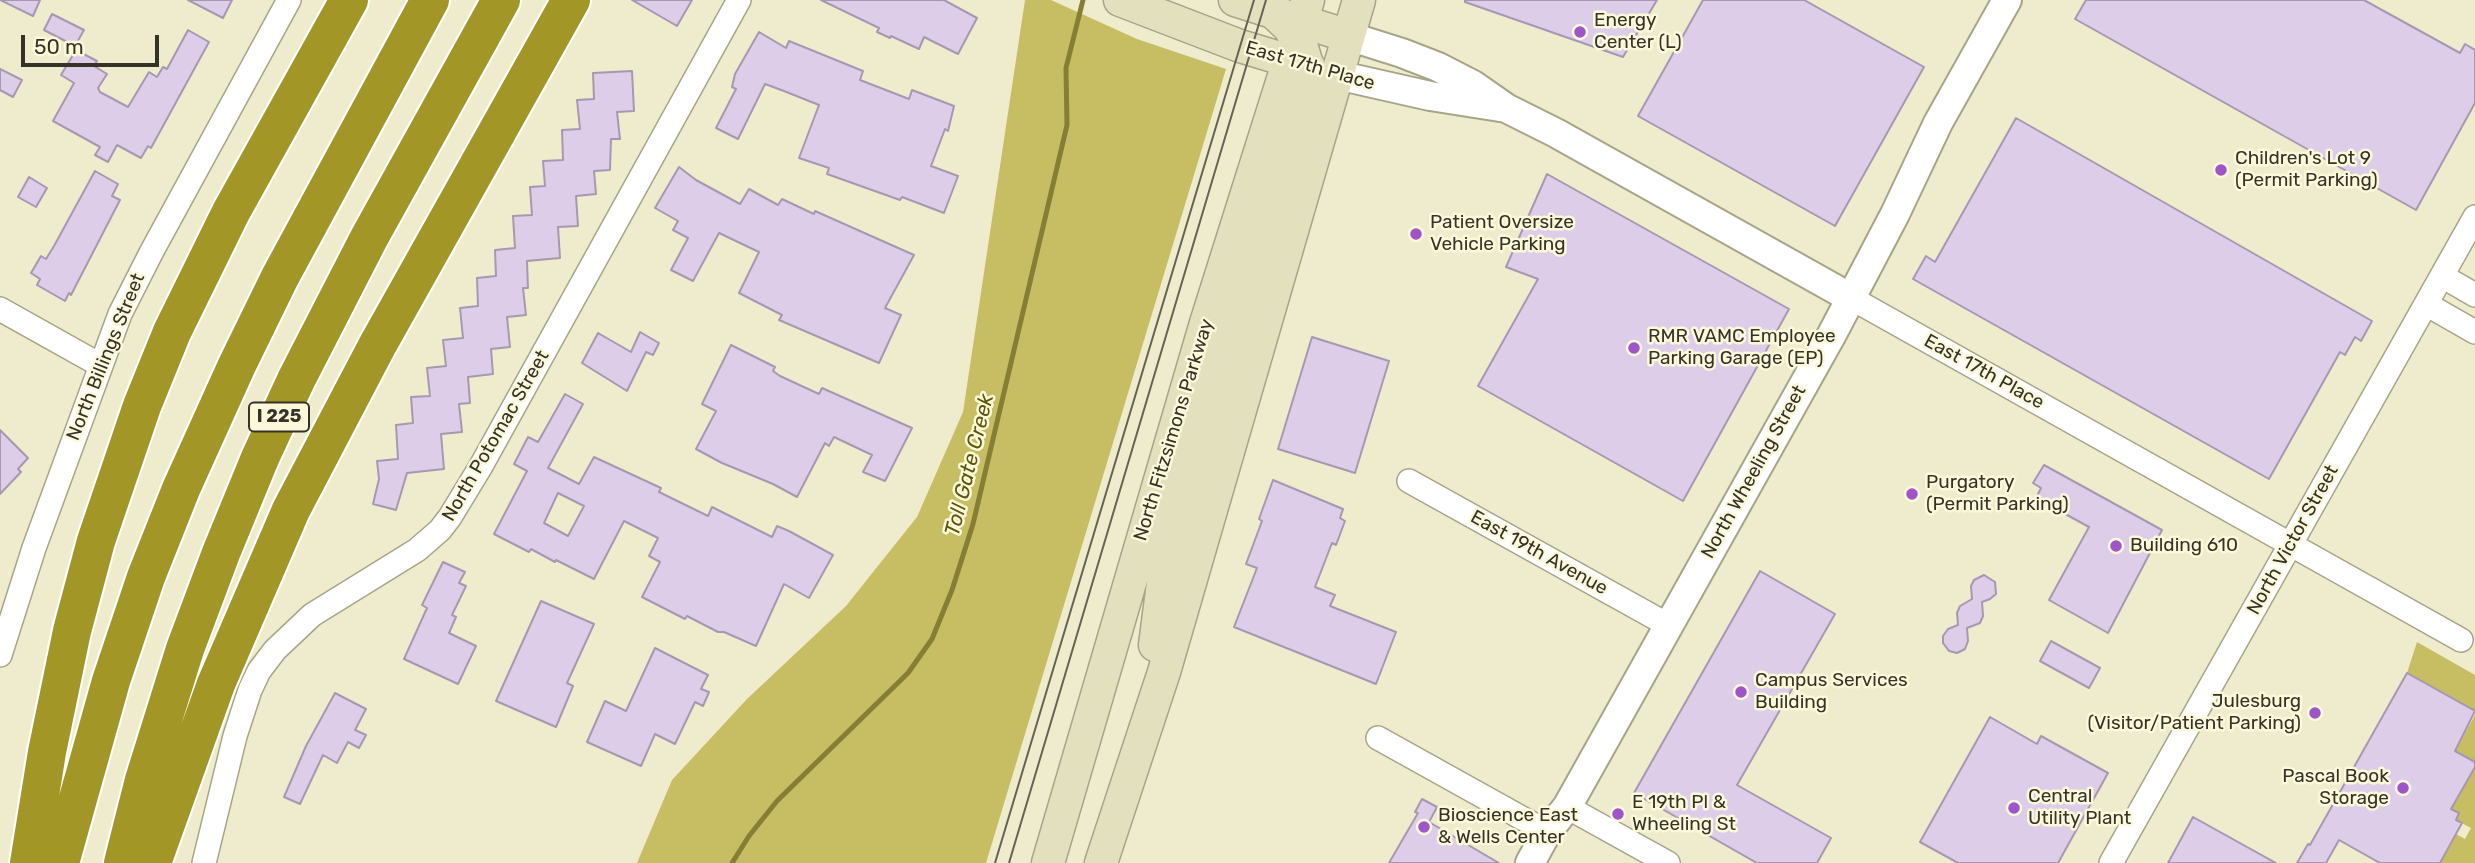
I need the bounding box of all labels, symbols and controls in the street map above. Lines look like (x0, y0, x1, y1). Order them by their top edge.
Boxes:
place label: Energy Center (L) (1594, 10, 1682, 54)
scale bar (24, 21, 163, 65)
marker: Energy Center (L) (1572, 24, 1588, 40)
text: 50 m (34, 34, 84, 59)
street label: East 17th Place (1243, 37, 1377, 95)
place label: Children's Lot 9 (Permit Parking) (2235, 148, 2378, 192)
marker: Children's Lot 9 (Permit Parking) (2213, 162, 2229, 178)
place label: Patient Oversize Vehicle Parking (1430, 212, 1574, 256)
marker: Patient Oversize Vehicle Parking (1408, 226, 1424, 242)
street label: North Billings Street (62, 270, 150, 444)
street label: North Fitzsimons Parkway (1129, 316, 1219, 544)
place label: RMR VAMC Employee Parking Garage (EP) (1648, 326, 1836, 370)
street label: East 17th Place (1920, 330, 2048, 414)
marker: RMR VAMC Employee Parking Garage (EP) (1626, 340, 1642, 356)
street label: North Potomac Street (438, 346, 554, 526)
street label: North Wheeling Street (1697, 381, 1811, 563)
water label: Toll Gate Creek (940, 391, 1000, 539)
road number: I 225 (249, 402, 309, 432)
street label: North Victor Street (2242, 461, 2344, 619)
place label: Purgatory (Permit Parking) (1926, 472, 2069, 516)
marker: Purgatory (Permit Parking) (1904, 486, 1920, 502)
street label: East 19th Avenue (1466, 506, 1612, 600)
place label: Building 610 (2130, 535, 2238, 557)
marker: Building 610 (2108, 538, 2124, 554)
place label: Campus Services Building (1755, 670, 1908, 714)
marker: Campus Services Building (1733, 684, 1749, 700)
place label: Julesburg (Visitor/Patient Parking) (2088, 691, 2301, 735)
marker: Julesburg (Visitor/Patient Parking) (2307, 705, 2323, 721)
place label: Pascal Book Storage (2282, 766, 2389, 810)
marker: Pascal Book Storage (2395, 780, 2411, 796)
place label: Central Utility Plant (2028, 786, 2131, 830)
place label: E 19th Pl & Wheeling St (1632, 792, 1736, 836)
marker: Central Utility Plant (2006, 800, 2022, 816)
place label: Bioscience East & Wells Center (1438, 805, 1578, 849)
marker: E 19th Pl & Wheeling St (1610, 806, 1626, 822)
marker: Bioscience East & Wells Center (1416, 819, 1432, 835)

